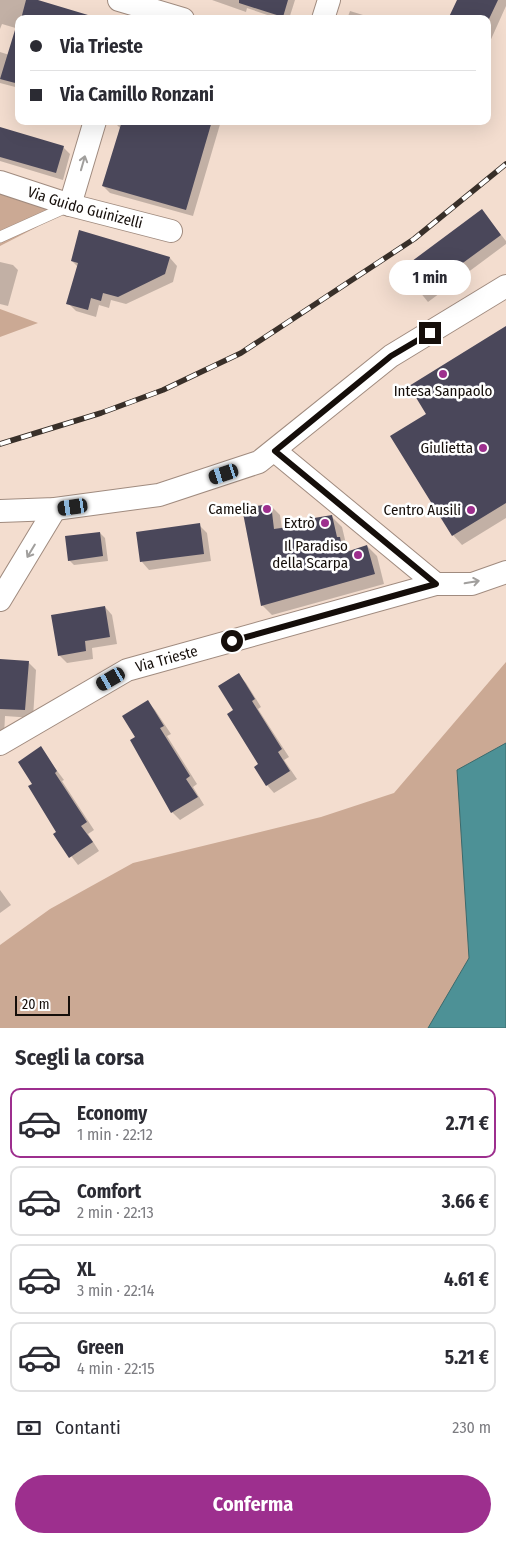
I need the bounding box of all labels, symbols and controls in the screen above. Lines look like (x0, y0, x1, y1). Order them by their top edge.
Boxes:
text: Via Trieste (60, 35, 143, 58)
text: Via Camillo Ronzani (60, 83, 214, 106)
one-way arrow (78, 156, 88, 172)
street label: Via Guido Guinizelli (25, 183, 145, 232)
callout: 1 min (389, 260, 471, 296)
text: 1 min (413, 268, 447, 287)
route end (419, 322, 441, 344)
marker: Intesa Sanpaolo (437, 368, 449, 380)
place label: Intesa Sanpaolo (394, 382, 492, 400)
place label: Giulietta (421, 439, 473, 457)
marker: Giulietta (477, 442, 489, 454)
car (207, 462, 240, 486)
car (57, 497, 88, 517)
place label: Camelia (208, 500, 257, 518)
place label: Centro Ausili (384, 501, 461, 519)
marker: Camelia (261, 503, 273, 515)
marker: Centro Ausili (465, 504, 477, 516)
place label: Extrò (284, 514, 315, 532)
marker: Extrò (319, 517, 331, 529)
place label: Il Paradiso della Scarpa (272, 537, 348, 572)
one-way arrow (25, 544, 35, 558)
marker: Il Paradiso della Scarpa (352, 549, 364, 561)
one-way arrow (463, 577, 479, 587)
route start (221, 630, 243, 652)
street label: Via Trieste (133, 642, 200, 676)
car (94, 665, 127, 693)
scale bar (15, 993, 70, 1016)
text: 20 m (22, 996, 50, 1013)
text: Scegli la corsa (15, 1044, 145, 1071)
icon: car (17, 1101, 62, 1146)
text: Economy (77, 1102, 147, 1125)
text: 2.71 € (446, 1112, 489, 1135)
text: 1 min · 22:12 (77, 1125, 153, 1144)
icon: car (17, 1179, 62, 1224)
text: Comfort (77, 1180, 141, 1203)
text: 3.66 € (442, 1190, 489, 1213)
text: 2 min · 22:13 (77, 1203, 154, 1222)
icon: car (17, 1257, 62, 1302)
text: XL (77, 1258, 96, 1281)
text: 4.61 € (444, 1268, 489, 1291)
text: 3 min · 22:14 (77, 1281, 155, 1300)
icon: car (17, 1335, 62, 1380)
text: Green (77, 1336, 124, 1359)
text: 5.21 € (445, 1346, 489, 1369)
text: 4 min · 22:15 (77, 1359, 155, 1378)
icon: cash (15, 1414, 43, 1442)
text: Contanti (55, 1416, 121, 1439)
text: 230 m (452, 1418, 491, 1437)
button: Conferma (15, 1475, 491, 1533)

